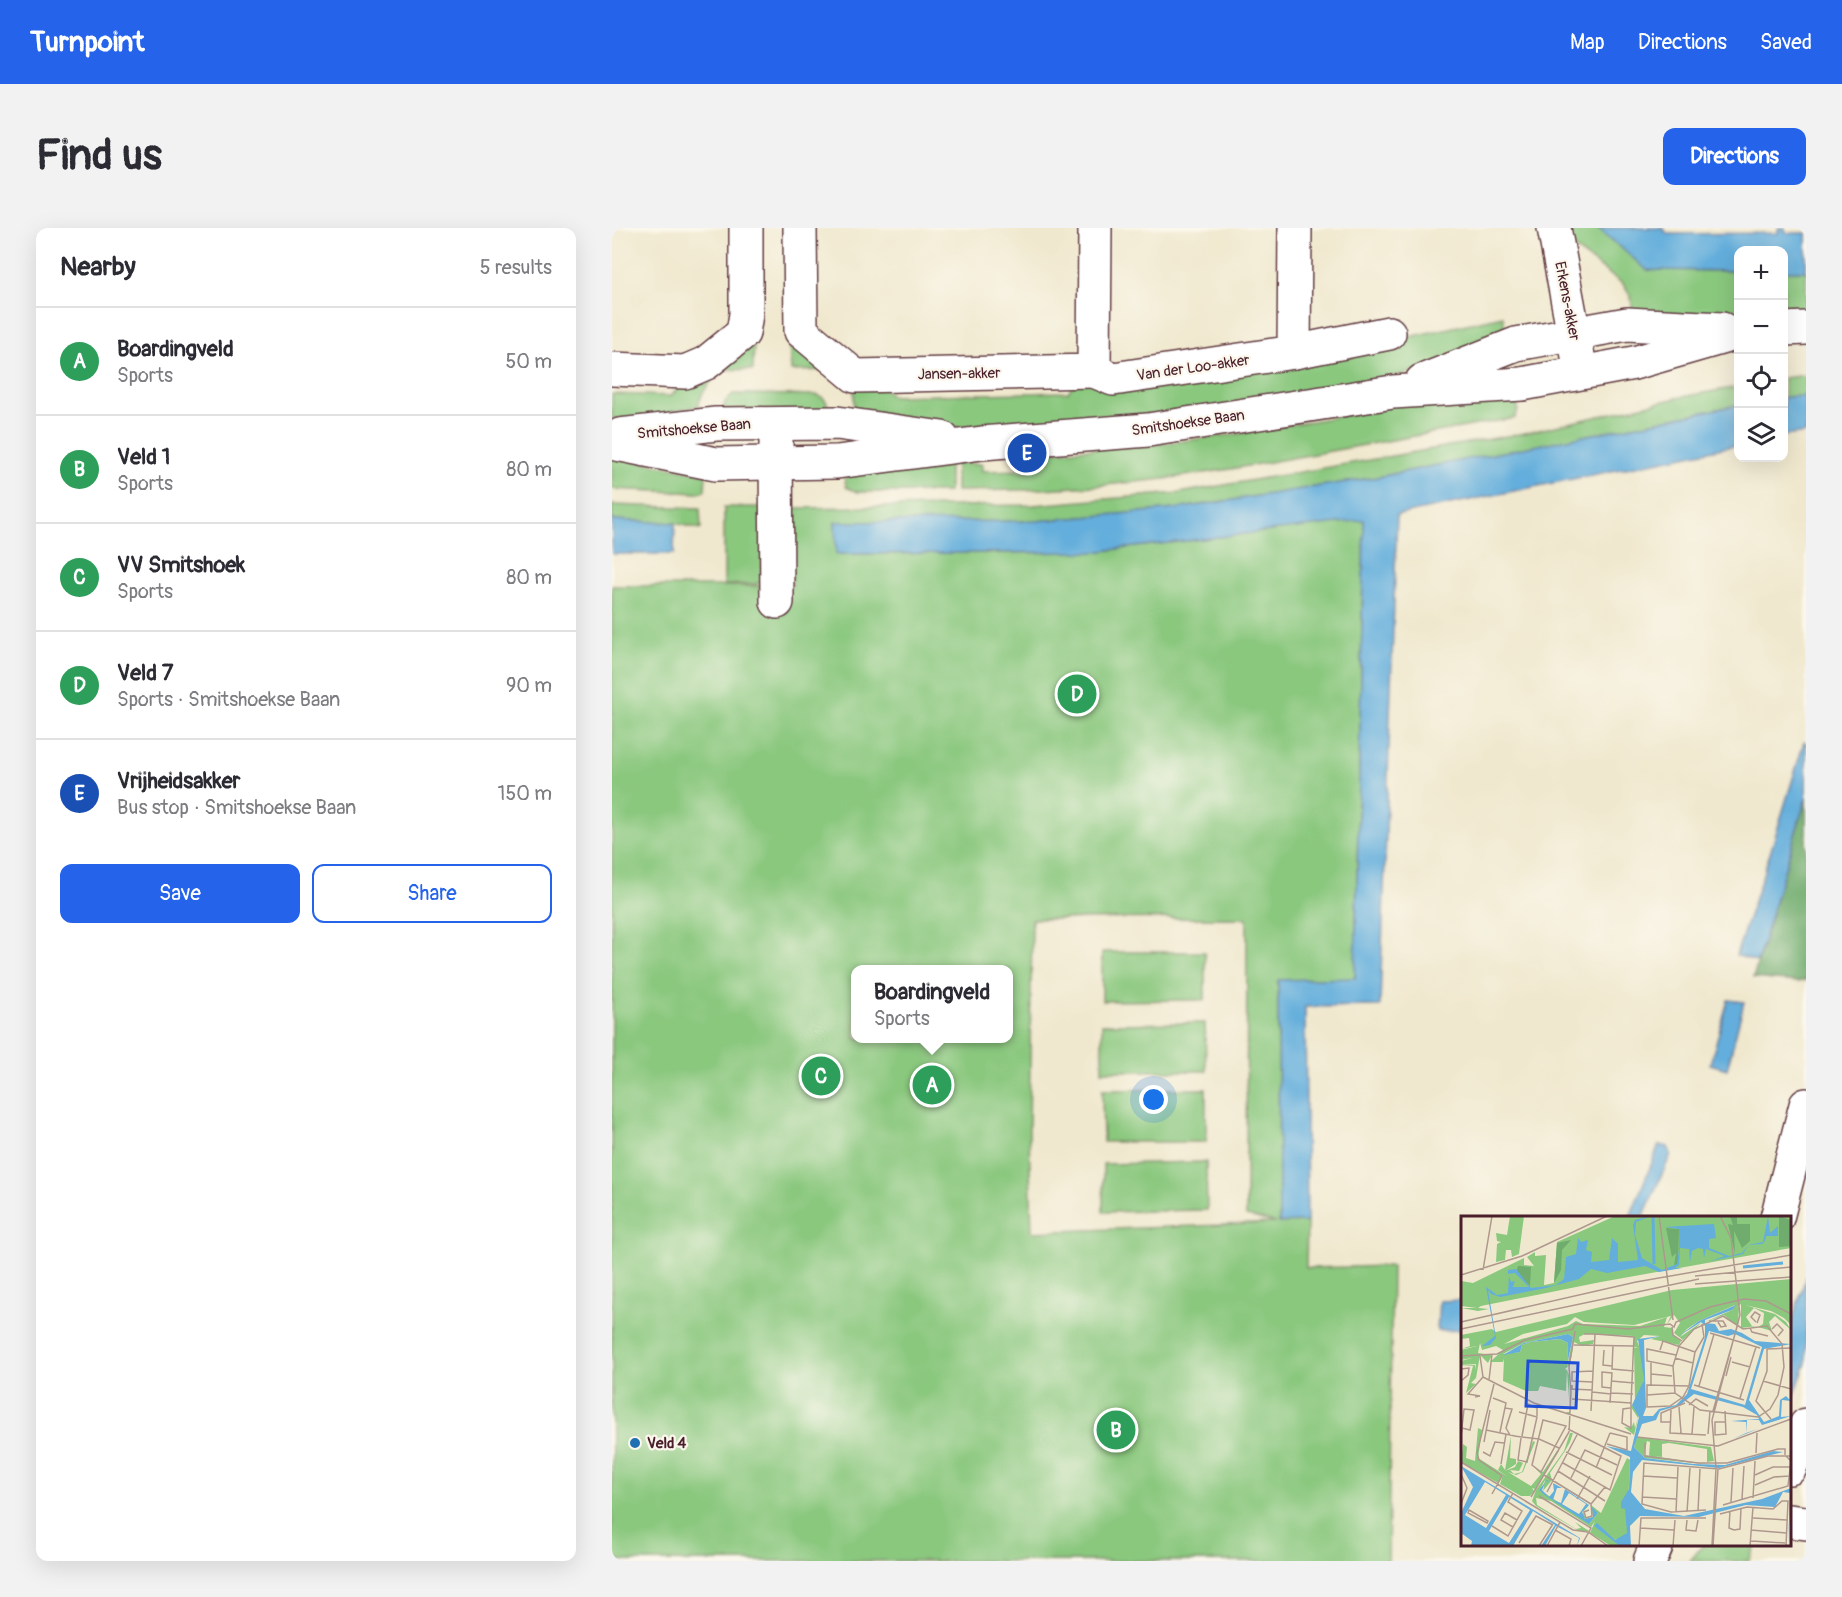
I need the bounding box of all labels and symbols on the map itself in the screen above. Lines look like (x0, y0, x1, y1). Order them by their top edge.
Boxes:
street label: Erkens-akker (1550, 260, 1584, 343)
street label: Van der Loo-akker (1135, 351, 1251, 385)
street label: Jansen-akker (917, 364, 1001, 384)
street label: Smitshoekse Baan (1130, 406, 1246, 440)
street label: Smitshoekse Baan (636, 415, 752, 443)
pin: E (1008, 430, 1046, 476)
pin: D (1058, 672, 1096, 716)
pin: C (802, 1054, 840, 1098)
pin: A (912, 1062, 952, 1108)
your location (1139, 1085, 1168, 1114)
inset map (1461, 1216, 1791, 1546)
pin: B (1096, 1408, 1136, 1452)
place label: Veld 4 (647, 1434, 687, 1453)
marker: Veld 4 (628, 1436, 642, 1450)

